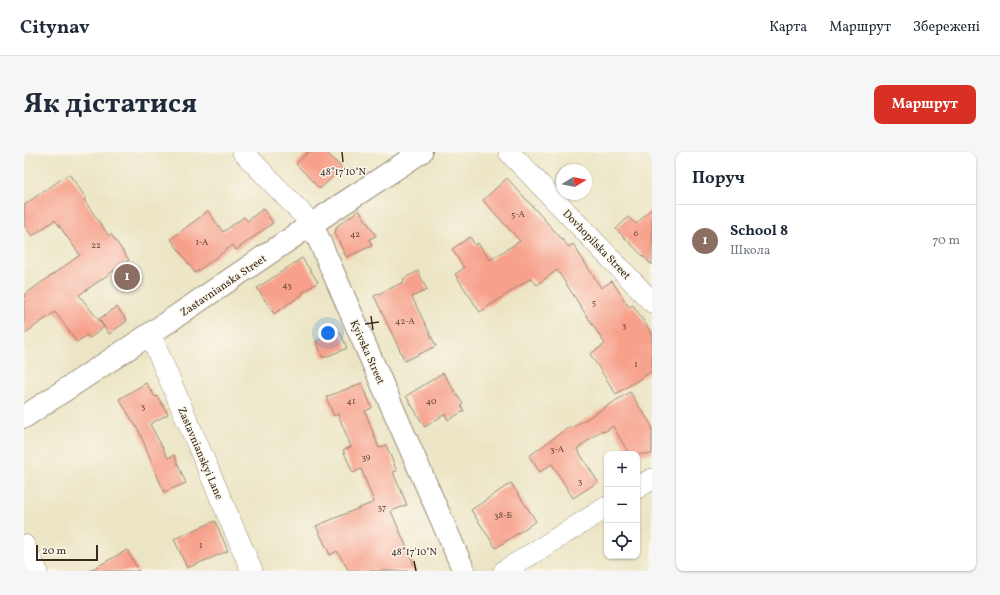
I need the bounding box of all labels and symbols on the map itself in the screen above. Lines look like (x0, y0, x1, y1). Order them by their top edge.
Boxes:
north arrow (556, 164, 592, 200)
text: 48°17'10"N (320, 165, 366, 179)
street label: Dovhopilska Street (559, 207, 633, 283)
house number: 5-А (511, 208, 526, 221)
house number: 6 (634, 227, 639, 240)
house number: 42 (350, 228, 360, 241)
house number: 1-А (196, 236, 209, 249)
house number: 22 (91, 239, 101, 252)
street label: Zastavnianska Street (178, 252, 270, 321)
pin: 1 (114, 262, 140, 292)
house number: 43 (282, 279, 292, 292)
house number: 5 (592, 296, 596, 309)
house number: 42-А (395, 315, 416, 328)
street label: Kyivska Street (346, 318, 388, 387)
house number: 3 (622, 319, 627, 332)
your location (318, 323, 338, 343)
house number: 1 (634, 358, 638, 371)
house number: 41 (347, 395, 355, 408)
house number: 40 (426, 395, 437, 408)
house number: 3 (141, 400, 146, 413)
street label: Zastavnianskyi Lane (173, 405, 226, 502)
house number: 3-А (550, 443, 565, 456)
house number: 39 (361, 451, 371, 464)
house number: 3 (578, 475, 583, 488)
house number: 37 (378, 501, 386, 514)
house number: 38-Б (494, 509, 513, 522)
house number: 1 (199, 539, 203, 552)
scale bar (36, 543, 98, 562)
text: 48°17'10"N (391, 545, 437, 559)

